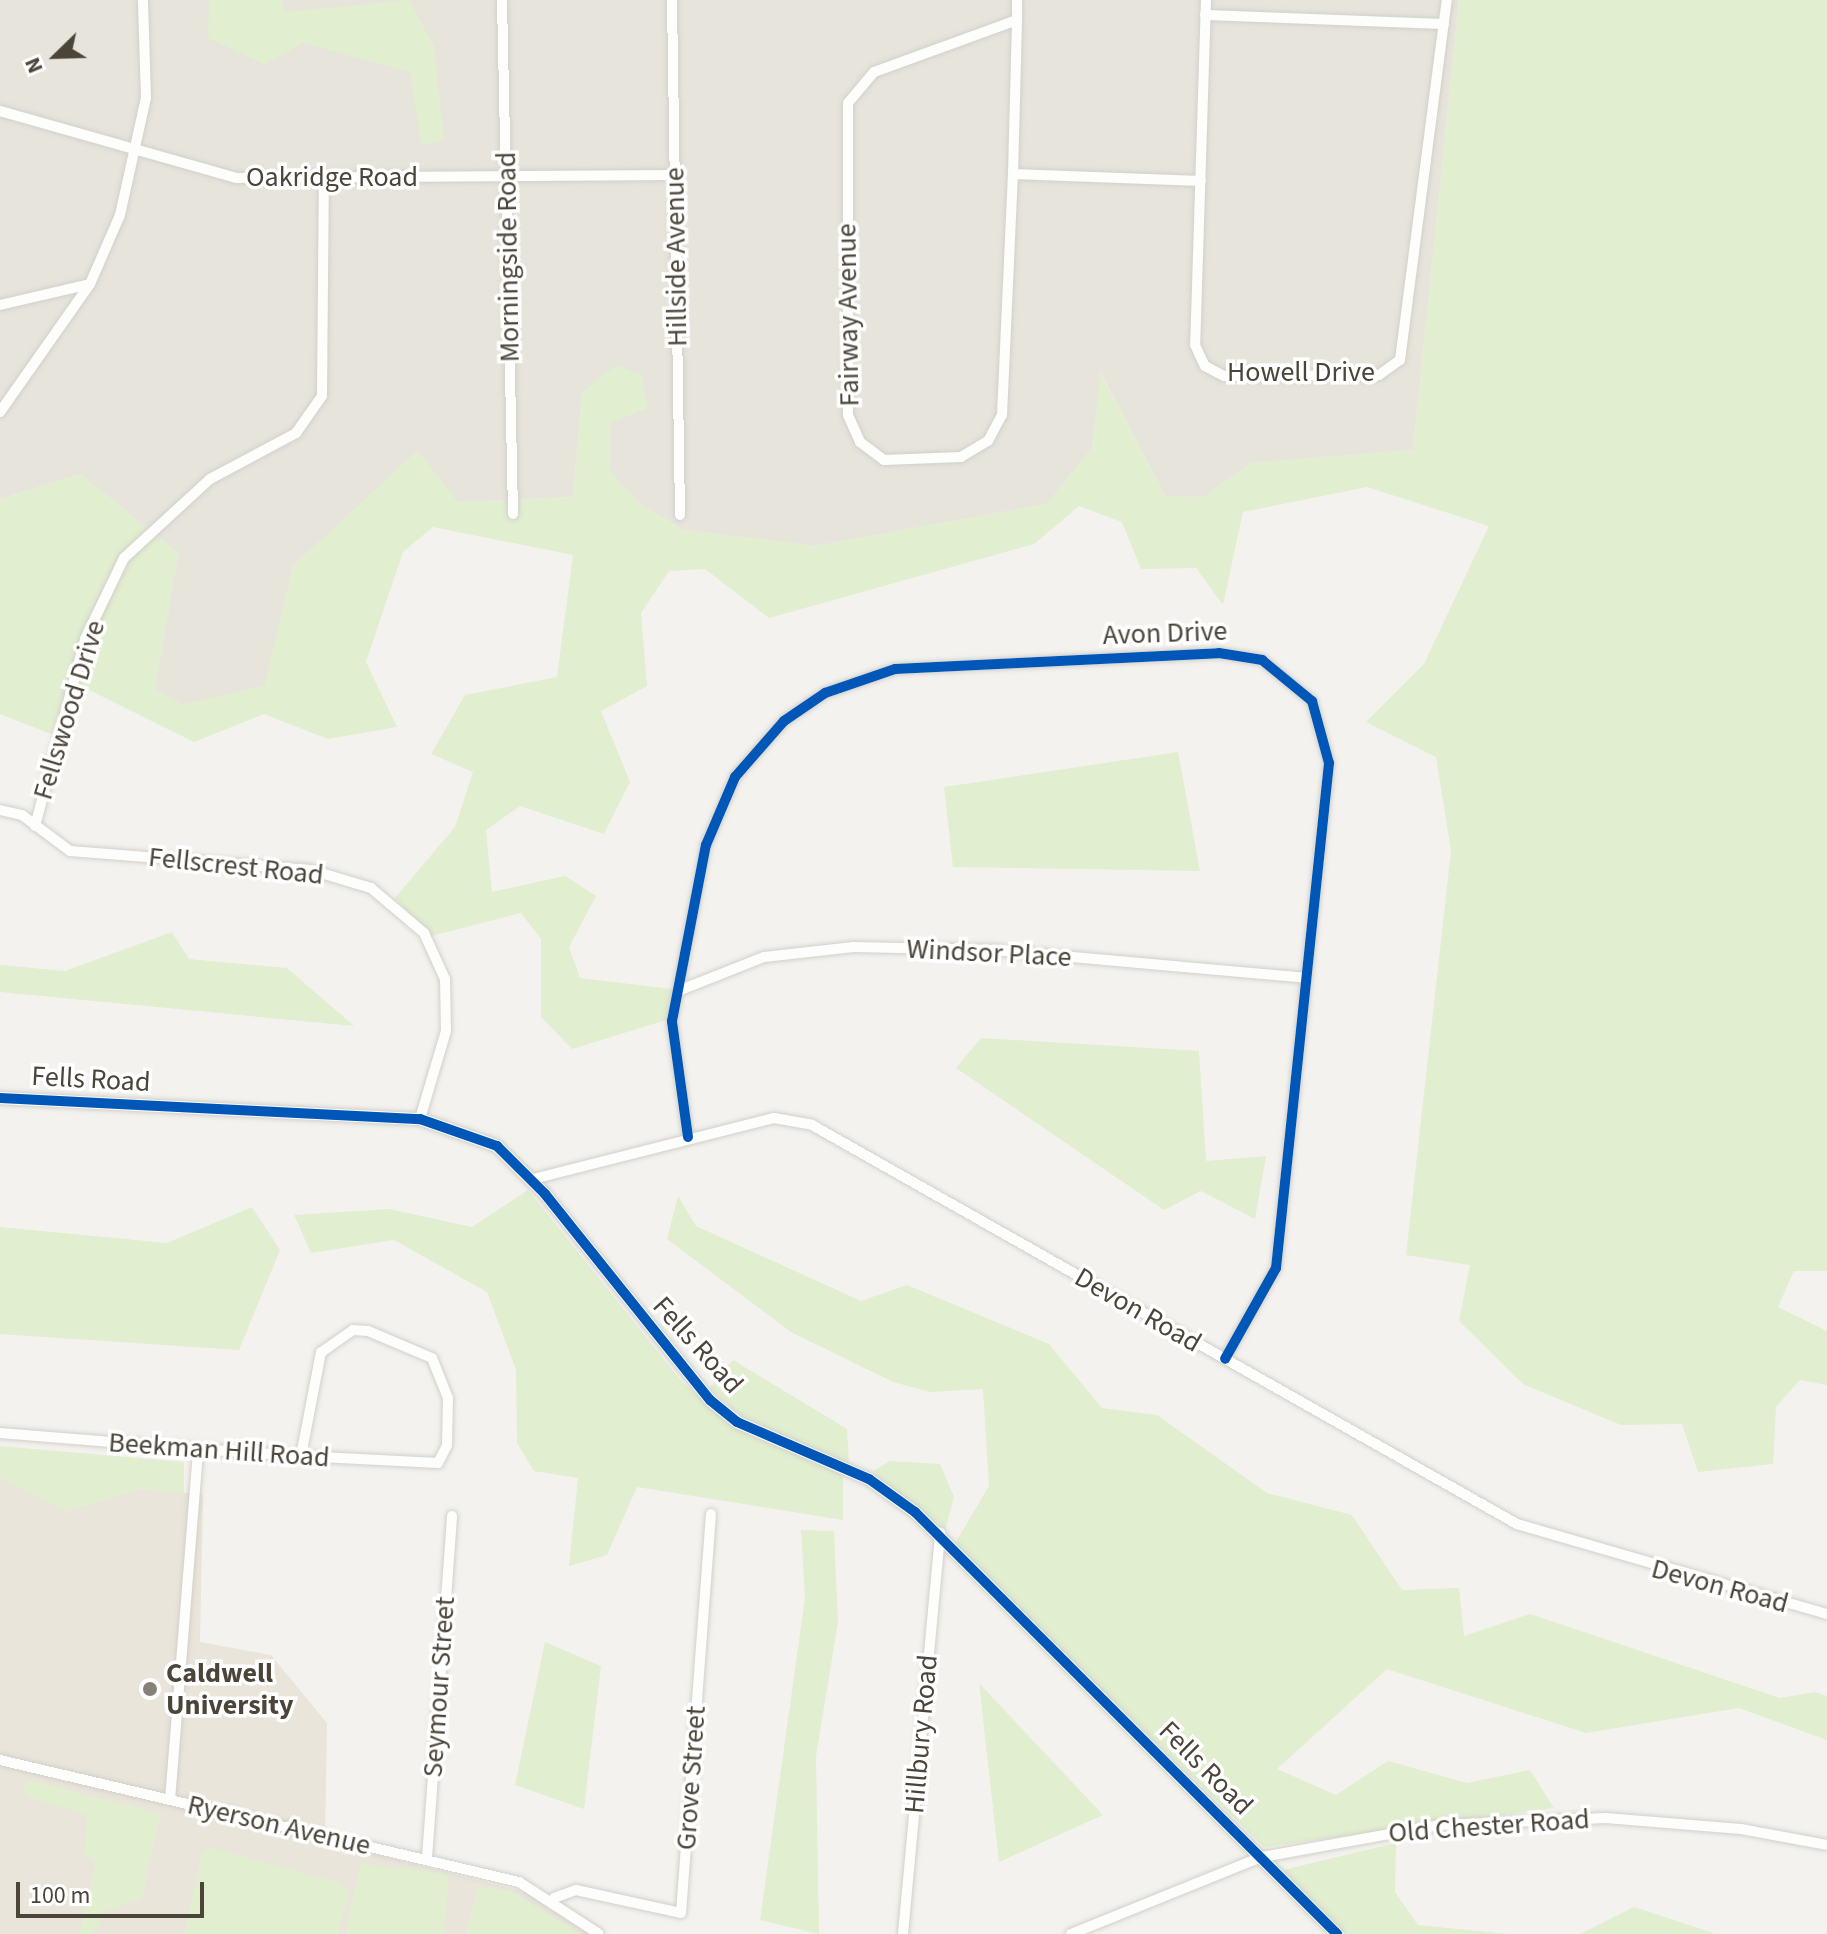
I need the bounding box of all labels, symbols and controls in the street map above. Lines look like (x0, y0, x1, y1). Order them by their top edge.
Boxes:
north arrow (16, 16, 96, 96)
text: N (16, 52, 51, 78)
street label: Morningside Road (489, 151, 527, 363)
street label: Oakridge Road (246, 160, 418, 194)
street label: Hillside Avenue (658, 167, 694, 347)
street label: Fairway Avenue (830, 223, 866, 407)
street label: Howell Drive (1227, 355, 1375, 389)
street label: Avon Drive (1102, 614, 1228, 652)
street label: Fellswood Drive (26, 616, 112, 804)
street label: Fellscrest Road (147, 840, 325, 892)
street label: Windsor Place (906, 932, 1072, 974)
street label: Fells Road (31, 1059, 151, 1099)
street label: Devon Road (1069, 1260, 1207, 1360)
street label: Fells Road (646, 1290, 750, 1400)
street label: Beekman Hill Road (107, 1426, 331, 1474)
street label: Devon Road (1648, 1552, 1792, 1620)
street label: Seymour Street (416, 1595, 462, 1779)
street label: Hillbury Road (897, 1653, 945, 1815)
place label: Caldwell University (166, 1656, 294, 1722)
marker: Caldwell University (141, 1680, 159, 1698)
street label: Grove Street (669, 1705, 713, 1851)
street label: Fells Road (1152, 1714, 1260, 1822)
street label: Ryerson Avenue (184, 1788, 374, 1862)
street label: Old Chester Road (1387, 1802, 1591, 1850)
scale bar (20, 1866, 208, 1916)
text: 100 m (30, 1878, 90, 1913)

